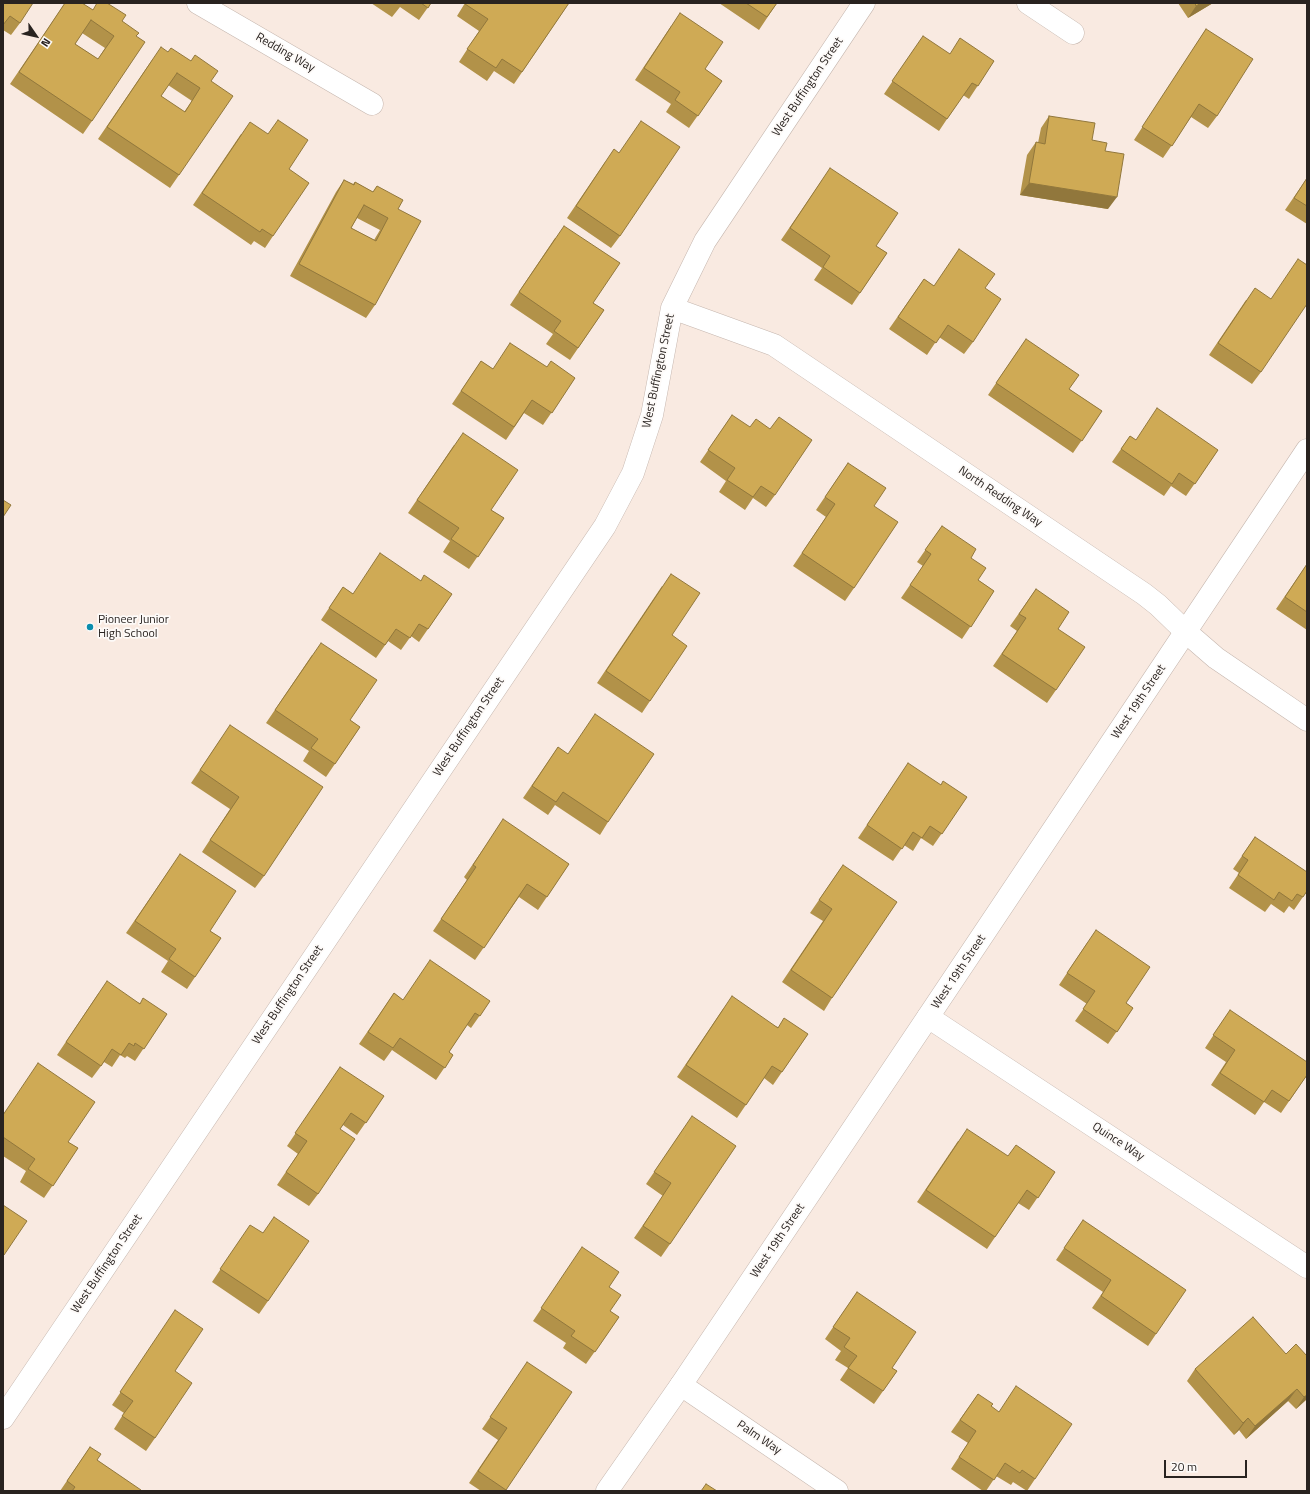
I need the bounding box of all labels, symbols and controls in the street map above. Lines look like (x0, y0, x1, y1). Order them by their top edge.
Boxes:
north arrow (16, 16, 56, 56)
street label: Redding Way (253, 30, 317, 76)
text: N (37, 35, 55, 50)
street label: West Buffington Street (769, 35, 847, 139)
street label: West Buffington Street (640, 313, 678, 429)
street label: North Redding Way (955, 464, 1045, 530)
place label: Pioneer Junior High School (98, 613, 169, 641)
marker: Pioneer Junior High School (85, 622, 95, 632)
street label: West 19th Street (1109, 662, 1169, 742)
street label: West Buffington Street (430, 675, 508, 779)
street label: West 19th Street (929, 932, 989, 1012)
street label: West Buffington Street (249, 943, 327, 1047)
street label: Quince Way (1089, 1120, 1147, 1164)
street label: West 19th Street (748, 1201, 808, 1281)
street label: West Buffington Street (68, 1212, 146, 1316)
street label: Palm Way (734, 1418, 784, 1458)
scale bar (1166, 1452, 1249, 1478)
text: 20 m (1171, 1457, 1197, 1476)

